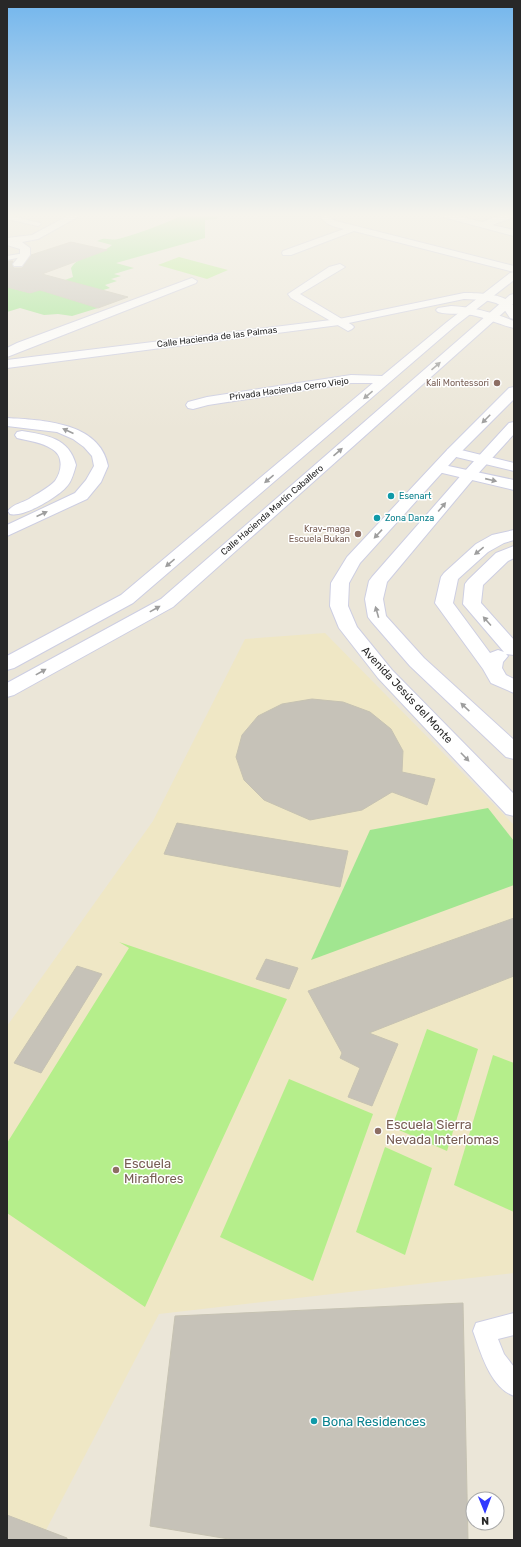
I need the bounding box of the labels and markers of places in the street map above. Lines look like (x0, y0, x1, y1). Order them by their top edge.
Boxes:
place label: Kali Montessori (426, 378, 489, 388)
marker: Kali Montessori (492, 378, 502, 388)
marker: Esenart (386, 491, 396, 501)
place label: Esenart (399, 491, 432, 501)
marker: Zona Danza (372, 513, 382, 523)
place label: Zona Danza (385, 513, 434, 523)
place label: Krav-maga Escuela Bukan (289, 524, 350, 544)
marker: Krav-maga Escuela Bukan (353, 529, 363, 539)
place label: Escuela Sierra Nevada Interlomas (386, 1117, 499, 1147)
marker: Escuela Sierra Nevada Interlomas (373, 1126, 383, 1136)
place label: Escuela Miraflores (124, 1156, 184, 1186)
marker: Escuela Miraflores (111, 1165, 121, 1175)
place label: Bona Residences (322, 1414, 426, 1429)
marker: Bona Residences (309, 1416, 319, 1426)

